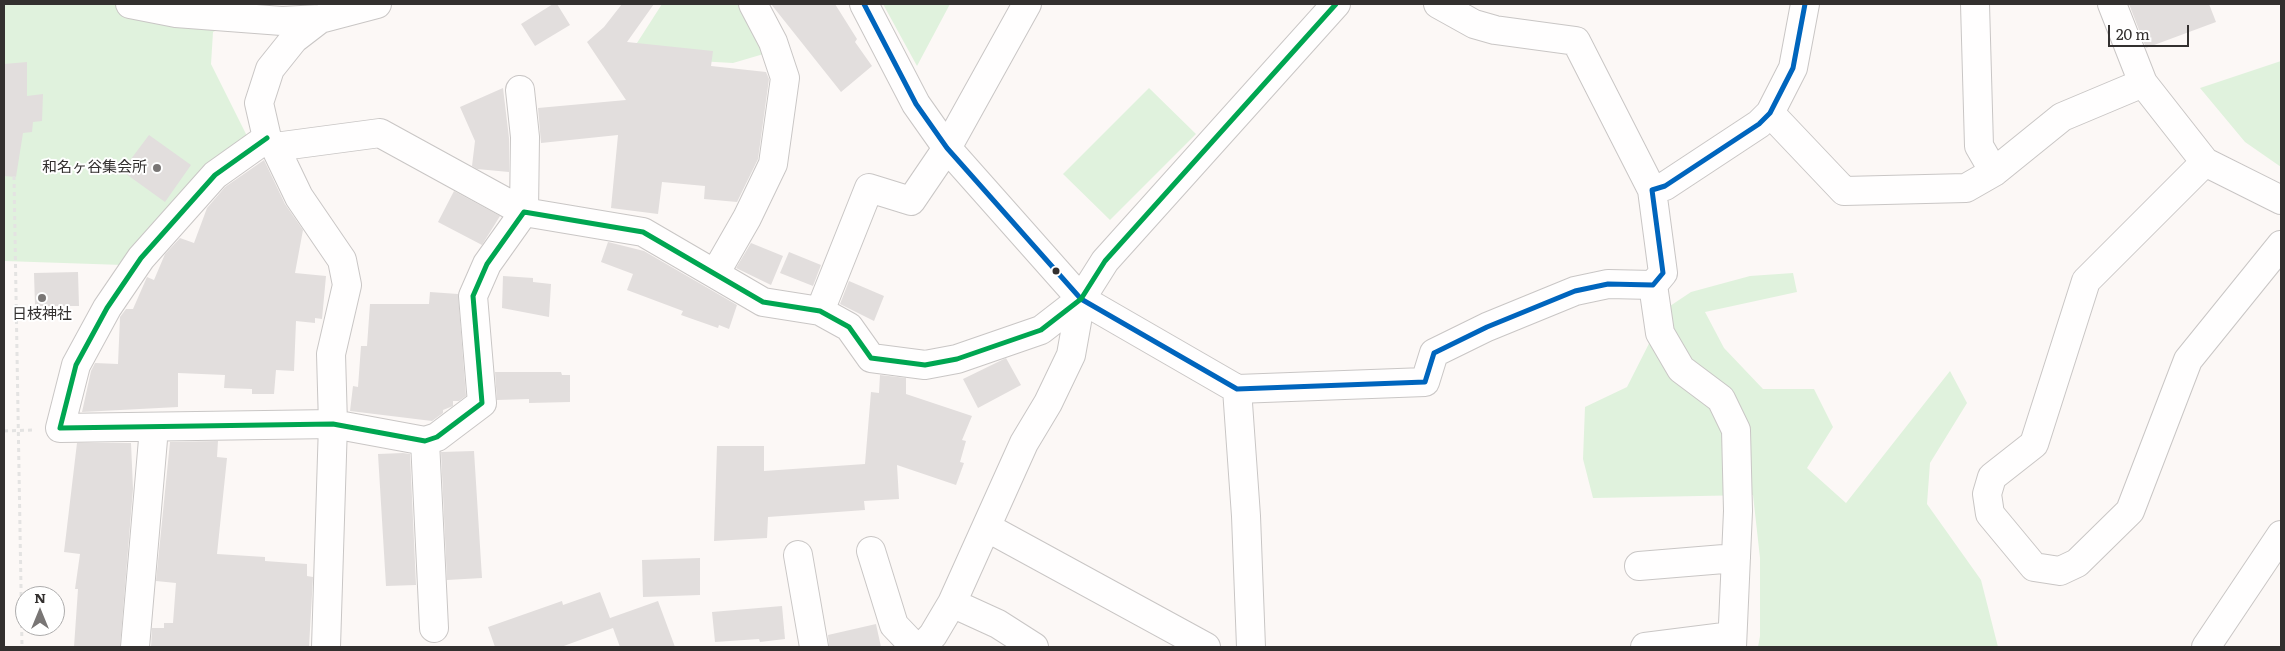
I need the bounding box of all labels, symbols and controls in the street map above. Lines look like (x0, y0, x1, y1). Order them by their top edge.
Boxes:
scale bar (2110, 15, 2191, 47)
text: 20 m (2116, 22, 2150, 45)
place label: 和名ヶ谷集会所 (42, 159, 147, 177)
marker: 和名ヶ谷集会所 (151, 162, 163, 174)
unlabelled marker (1051, 266, 1061, 276)
marker: 日枝神社 (36, 292, 48, 304)
place label: 日枝神社 (12, 306, 72, 324)
north arrow (15, 586, 65, 636)
text: N (34, 587, 46, 607)

